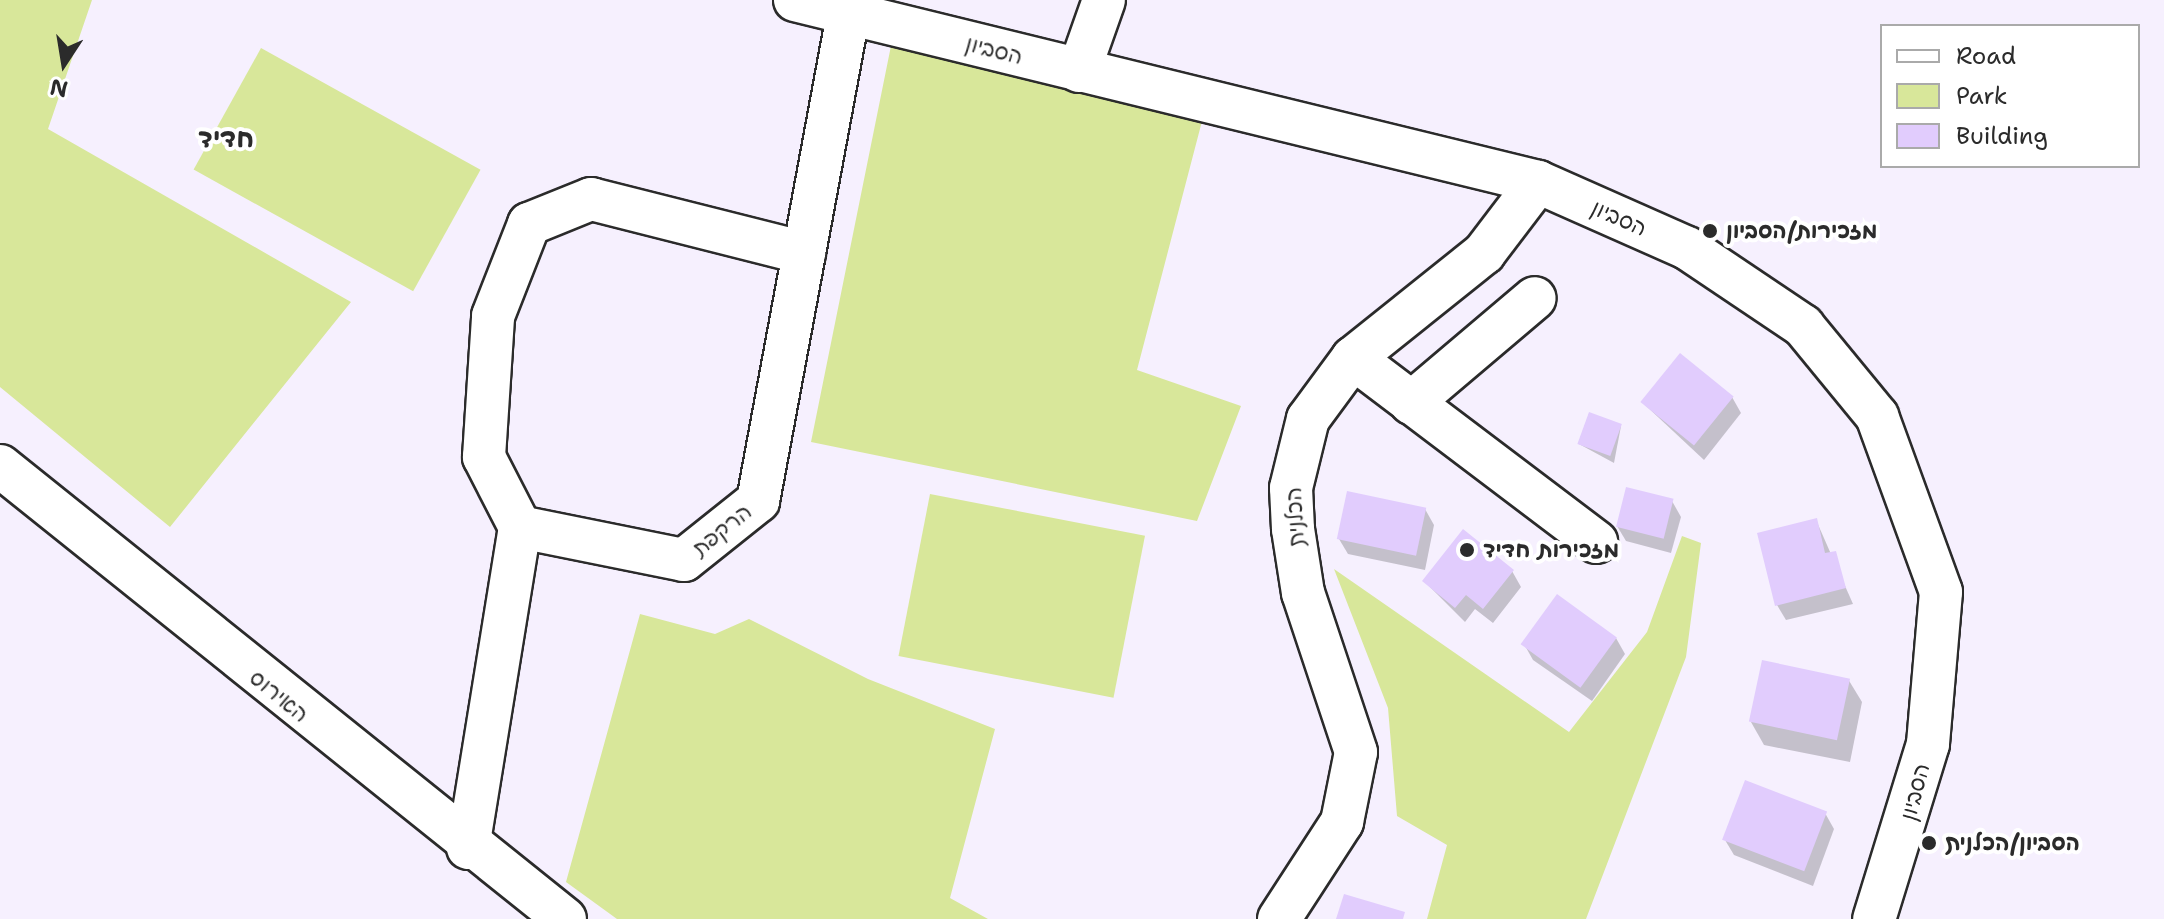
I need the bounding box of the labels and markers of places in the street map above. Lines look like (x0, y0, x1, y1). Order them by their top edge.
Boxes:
place label: מזכירות/הסביון (1726, 218, 1878, 244)
marker: מזכירות/הסביון (1701, 222, 1719, 240)
place label: מזכירות חדיד (1483, 537, 1619, 563)
marker: מזכירות חדיד (1458, 541, 1476, 559)
place label: הסביון/הכלנית (1945, 830, 2080, 856)
marker: הסביון/הכלנית (1920, 834, 1938, 852)

